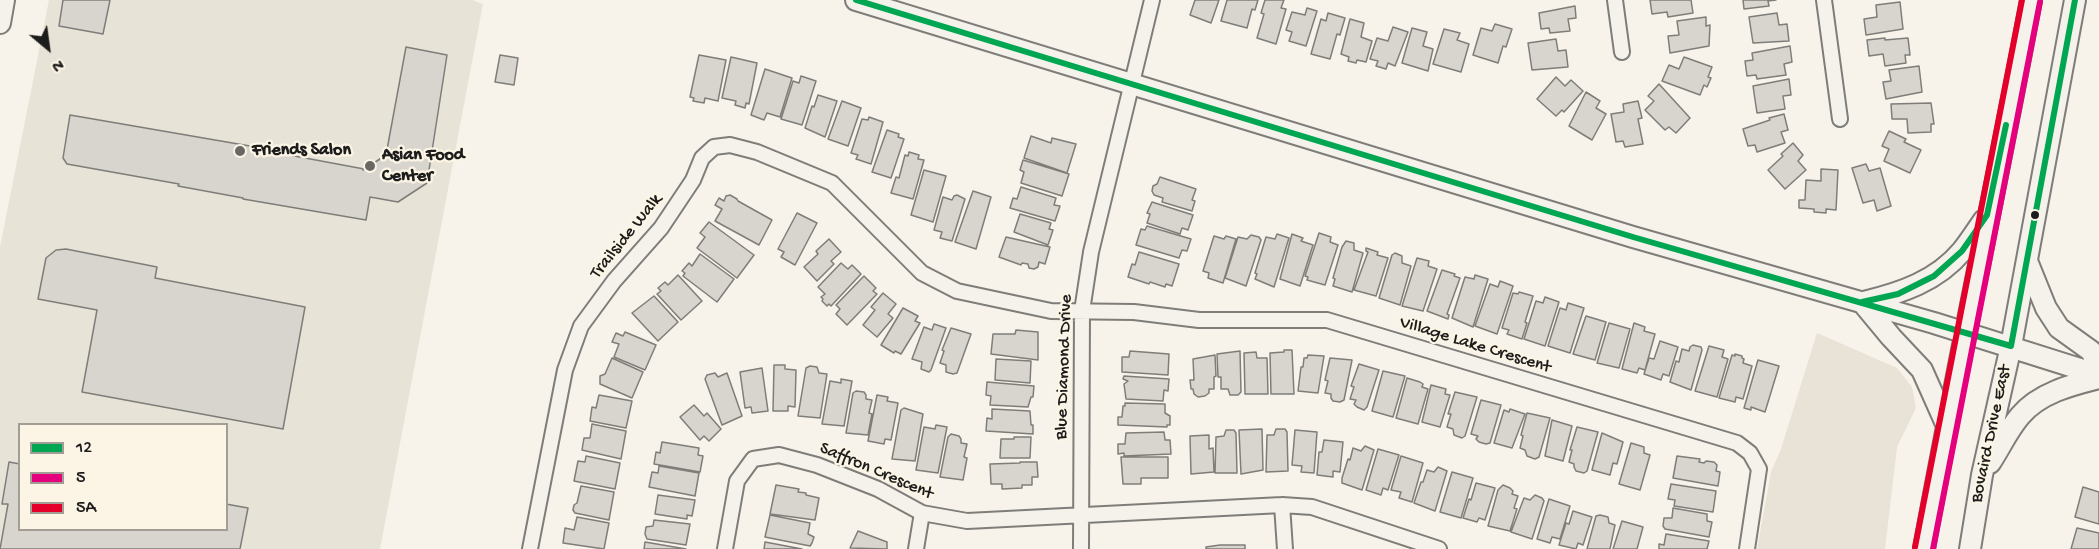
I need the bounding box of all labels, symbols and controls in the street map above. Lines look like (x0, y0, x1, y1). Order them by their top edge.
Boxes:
north arrow (18, 18, 78, 78)
text: N (48, 53, 66, 75)
place label: Friends Salon (252, 140, 351, 162)
marker: Friends Salon (233, 144, 247, 158)
place label: Asian Food Center (382, 145, 464, 188)
marker: Asian Food Center (363, 159, 377, 173)
street label: Trailside Walk (586, 190, 668, 284)
unlabelled marker (2029, 209, 2041, 221)
street label: Blue Diamond Drive (1052, 294, 1078, 440)
street label: Village Lake Crescent (1397, 313, 1553, 379)
street label: Bovaird Drive East (1967, 363, 2017, 505)
legend (18, 423, 228, 531)
text: 12 (76, 438, 92, 459)
street label: Saffron Crescent (816, 438, 936, 506)
text: 5 (76, 468, 85, 489)
text: 5A (76, 498, 96, 519)

